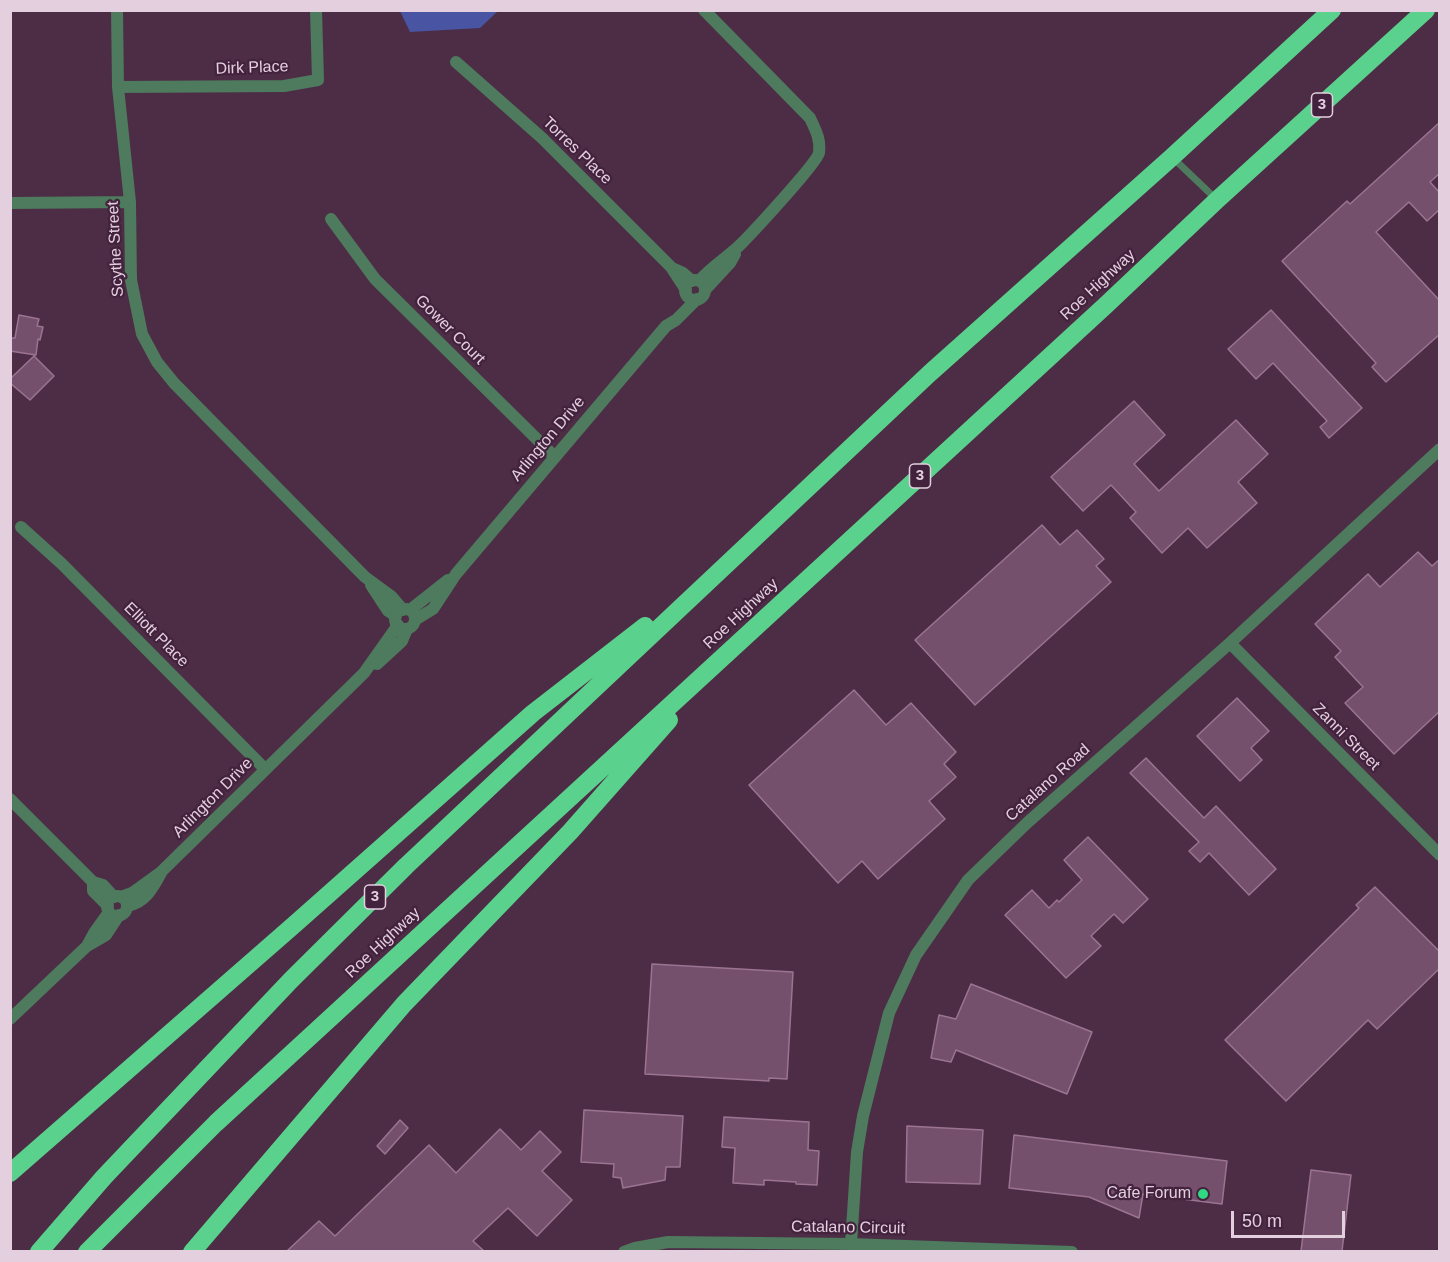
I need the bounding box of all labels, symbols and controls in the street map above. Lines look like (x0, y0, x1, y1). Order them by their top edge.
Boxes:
street label: Dirk Place (215, 57, 289, 79)
road number: 3 (1312, 93, 1332, 117)
street label: Torres Place (538, 113, 616, 189)
street label: Scythe Street (104, 201, 128, 297)
street label: Roe Highway (1057, 246, 1139, 324)
street label: Gower Court (411, 291, 489, 369)
street label: Arlington Drive (507, 393, 589, 485)
road number: 3 (910, 464, 930, 488)
street label: Roe Highway (700, 575, 782, 653)
street label: Elliott Place (120, 599, 192, 671)
street label: Zanni Street (1308, 699, 1384, 775)
street label: Catalano Road (1002, 740, 1094, 826)
street label: Arlington Drive (169, 754, 257, 842)
road number: 3 (364, 885, 386, 909)
street label: Roe Highway (342, 904, 424, 982)
place label: Cafe Forum (1107, 1184, 1191, 1204)
marker: Cafe Forum (1196, 1187, 1210, 1201)
scale bar (1234, 1199, 1348, 1237)
text: 50 m (1242, 1211, 1282, 1231)
street label: Catalano Circuit (791, 1217, 905, 1239)

